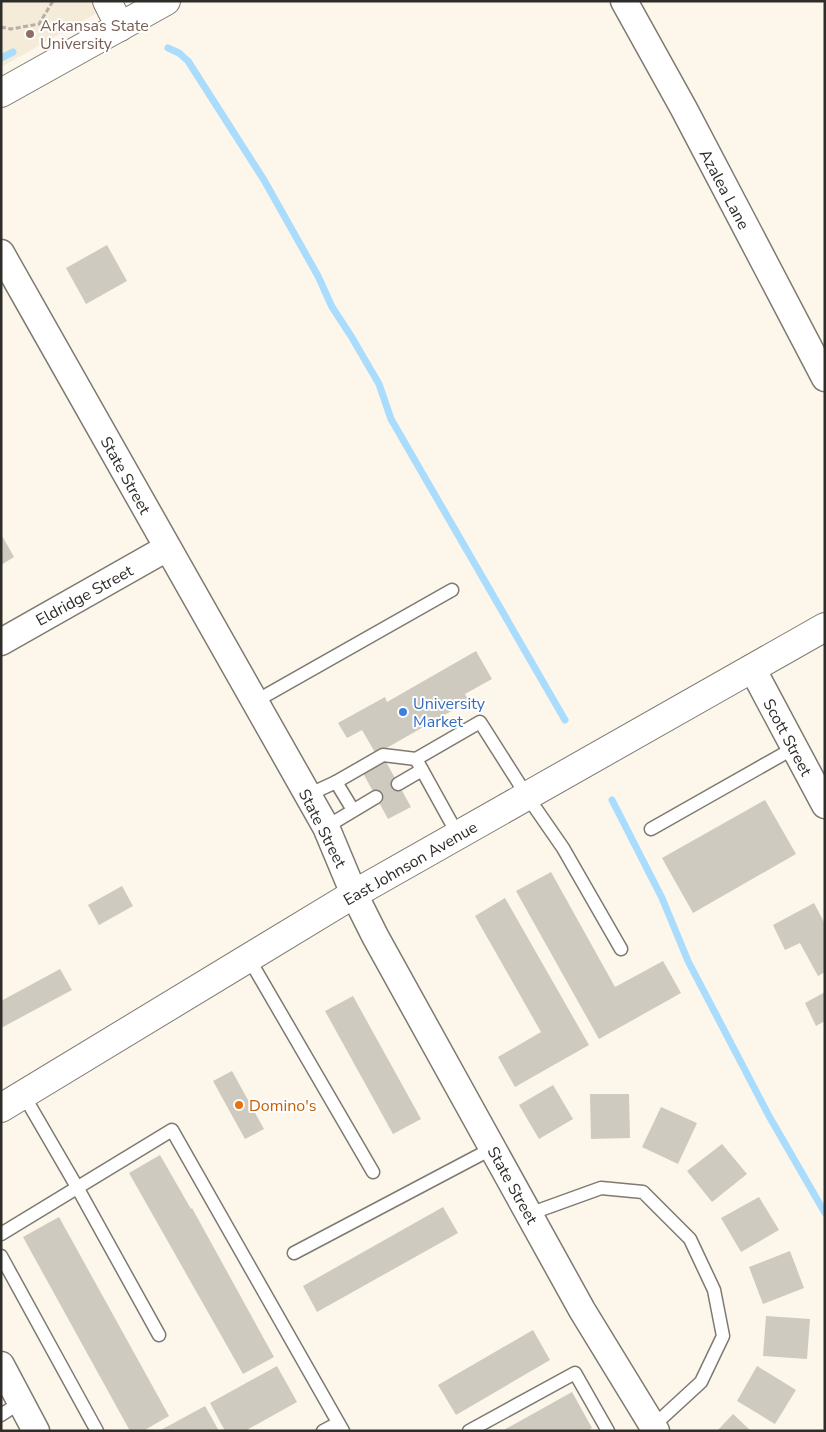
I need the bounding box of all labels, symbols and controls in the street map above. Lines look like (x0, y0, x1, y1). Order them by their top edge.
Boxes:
place label: Arkansas State University (40, 15, 149, 55)
marker: Arkansas State University (24, 28, 36, 40)
street label: Azalea Lane (694, 145, 754, 233)
street label: State Street (95, 433, 156, 519)
street label: Eldridge Street (32, 560, 137, 632)
place label: University Market (413, 693, 486, 733)
street label: Scott Street (758, 695, 817, 780)
marker: University Market (397, 706, 409, 718)
street label: State Street (293, 785, 352, 872)
street label: East Johnson Avenue (339, 816, 482, 911)
place label: Domino's (249, 1095, 316, 1117)
marker: Domino's (233, 1099, 245, 1111)
street label: State Street (482, 1143, 543, 1229)

